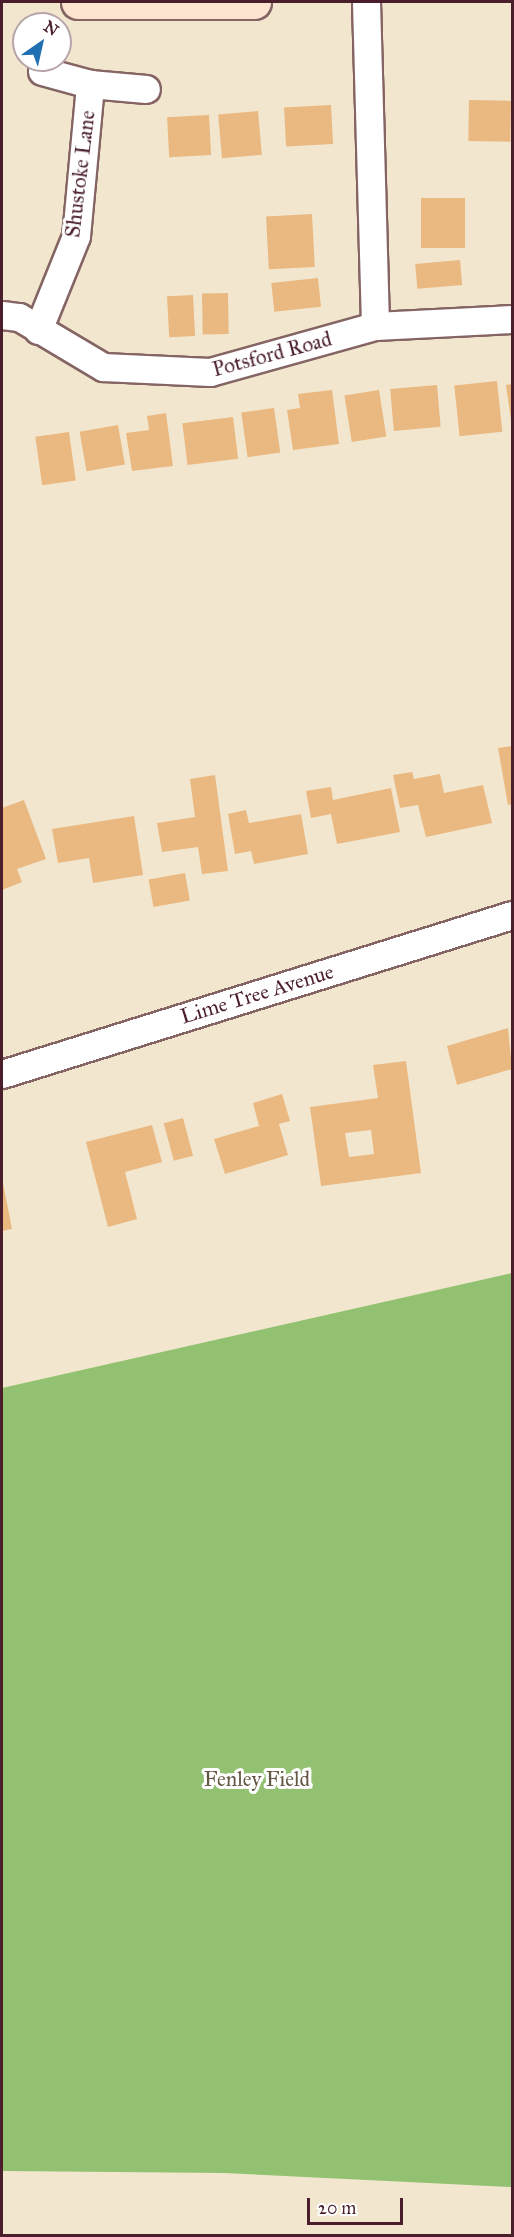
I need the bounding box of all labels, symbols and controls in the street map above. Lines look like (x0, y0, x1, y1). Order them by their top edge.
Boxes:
north arrow (12, 12, 72, 72)
text: N (40, 17, 62, 40)
street label: Shustoke Lane (60, 109, 100, 239)
street label: Potsford Road (210, 326, 334, 382)
street label: Lime Tree Avenue (177, 959, 337, 1029)
park label: Fenley Field (204, 1766, 310, 1792)
scale bar (310, 2186, 406, 2224)
text: 20 m (318, 2197, 356, 2219)

